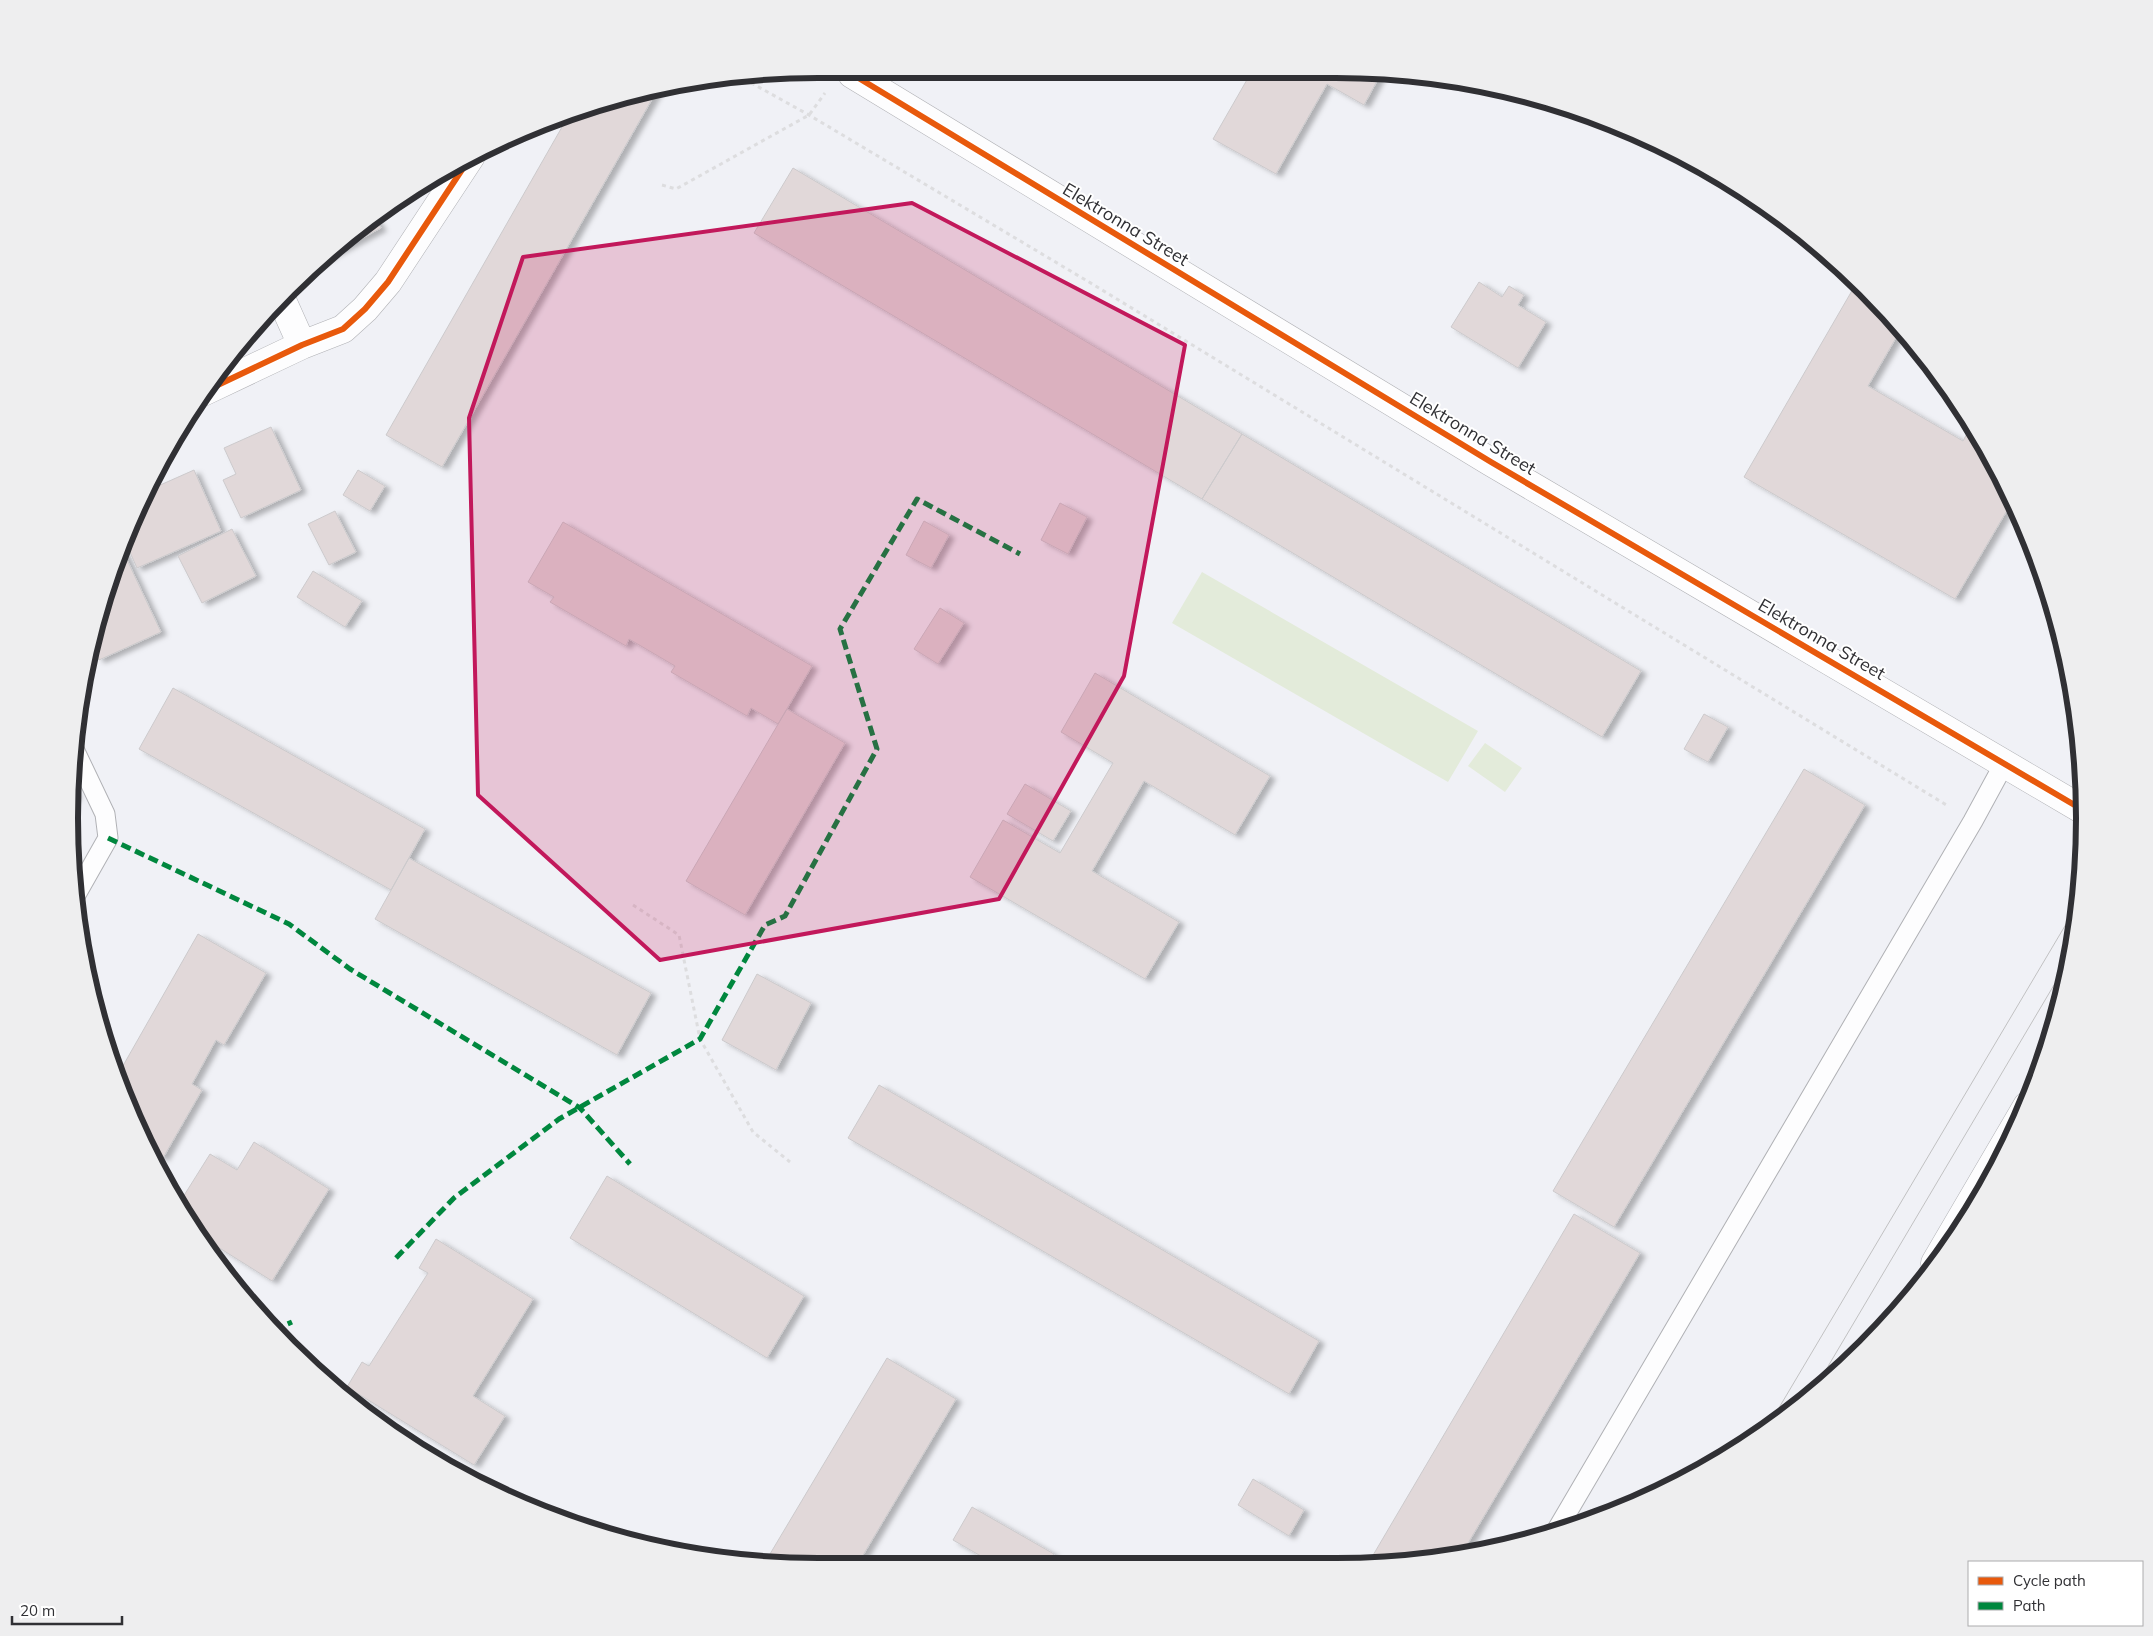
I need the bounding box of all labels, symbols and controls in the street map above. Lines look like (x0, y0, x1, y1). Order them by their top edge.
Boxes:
street label: Elektronna Street (1059, 177, 1193, 271)
street label: Elektronna Street (1406, 386, 1540, 480)
street label: Elektronna Street (1754, 593, 1890, 685)
legend (1968, 1561, 2143, 1626)
text: Cycle path (2013, 1571, 2086, 1590)
scale bar (12, 1594, 122, 1626)
text: Path (2013, 1596, 2045, 1615)
text: 20 m (20, 1601, 55, 1620)

